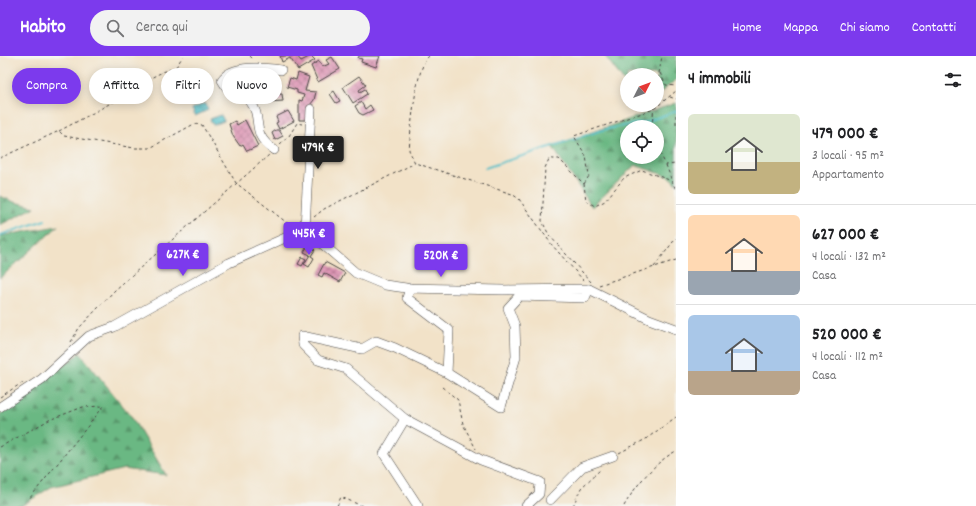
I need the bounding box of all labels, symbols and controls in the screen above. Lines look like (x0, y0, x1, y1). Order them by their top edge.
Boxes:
search box (90, 10, 370, 46)
text: Habito (20, 15, 66, 42)
icon: search (104, 17, 126, 39)
text: Cerca qui (136, 17, 188, 39)
text: Home (732, 18, 762, 38)
text: Mappa (784, 18, 818, 38)
text: Chi siamo (840, 18, 890, 38)
text: Contatti (912, 18, 956, 38)
chip: Compra (12, 68, 81, 104)
chip: Affitta (89, 68, 153, 104)
chip: Filtri (161, 68, 214, 104)
chip: Nuovo (222, 68, 282, 104)
north arrow (620, 68, 664, 112)
map controls (620, 68, 664, 164)
text: 4 immobili (688, 68, 751, 92)
icon: filters (942, 69, 964, 91)
button: locate (620, 120, 664, 164)
text: 479 000 € (812, 123, 878, 147)
icon: home (720, 130, 768, 178)
pin: 479K € (285, 136, 351, 170)
text: 479K € (302, 139, 334, 158)
text: 3 locali · 95 m² (812, 147, 884, 166)
text: Appartamento (812, 166, 884, 185)
pin: 445K € (276, 222, 342, 256)
text: 627 000 € (812, 224, 879, 248)
text: 445K € (292, 225, 326, 244)
icon: home (720, 231, 768, 279)
pin: 627K € (150, 243, 216, 277)
pin: 520K € (408, 244, 474, 278)
text: 627K € (166, 246, 200, 265)
text: 520K € (423, 247, 459, 266)
text: 4 locali · 132 m² (812, 248, 886, 267)
text: Casa (812, 267, 836, 286)
text: 520 000 € (812, 324, 882, 348)
icon: home (720, 331, 768, 379)
text: 4 locali · 112 m² (812, 348, 883, 367)
text: Casa (812, 367, 836, 386)

